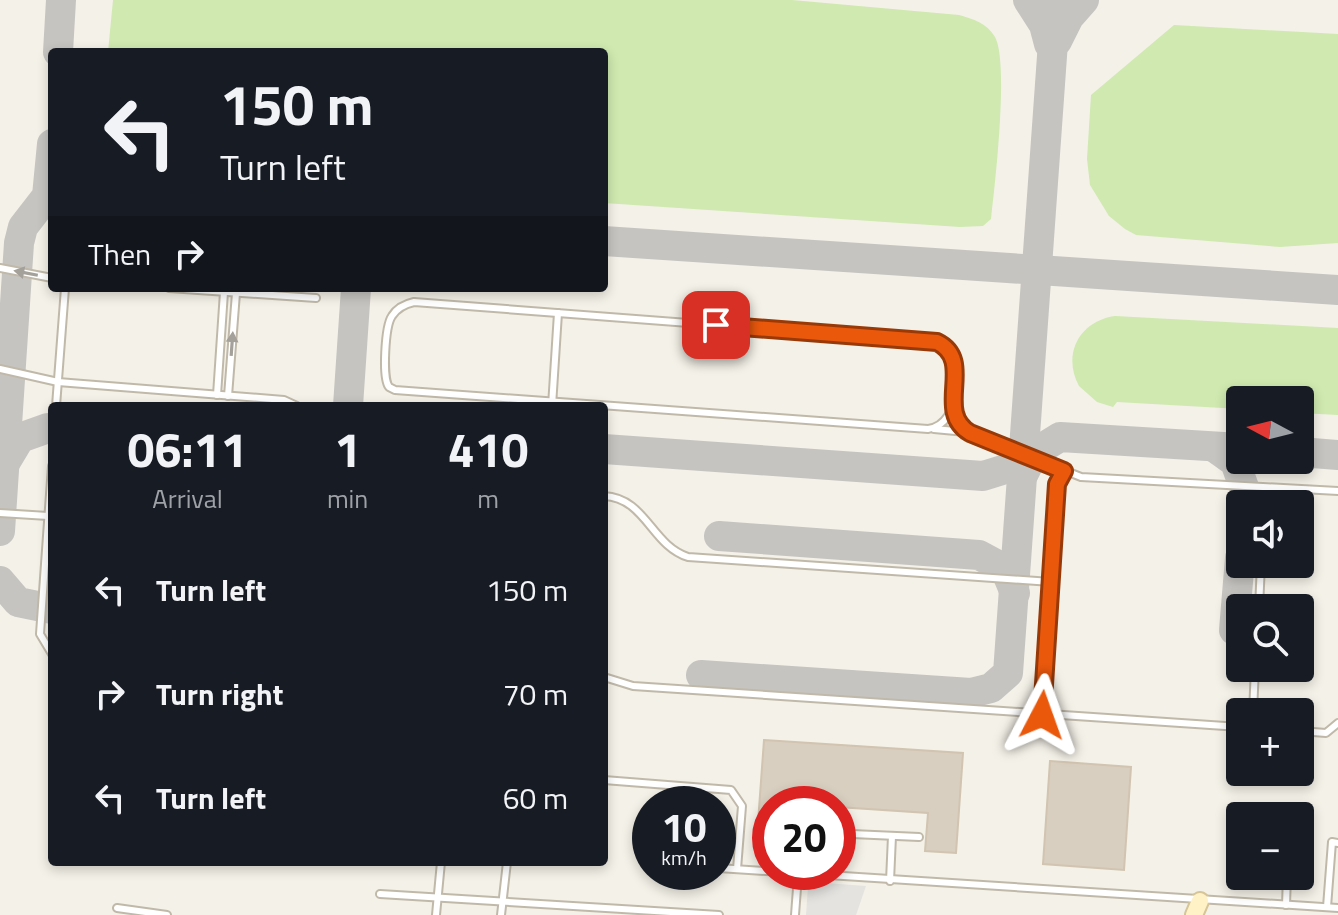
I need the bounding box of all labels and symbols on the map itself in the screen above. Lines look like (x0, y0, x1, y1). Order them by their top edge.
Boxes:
one-way arrow (13, 266, 38, 279)
pin (682, 291, 750, 359)
one-way arrow (226, 331, 239, 356)
north arrow (1226, 386, 1314, 474)
position arrow (1000, 673, 1084, 757)
speed limit sign: 20 (752, 786, 856, 890)

